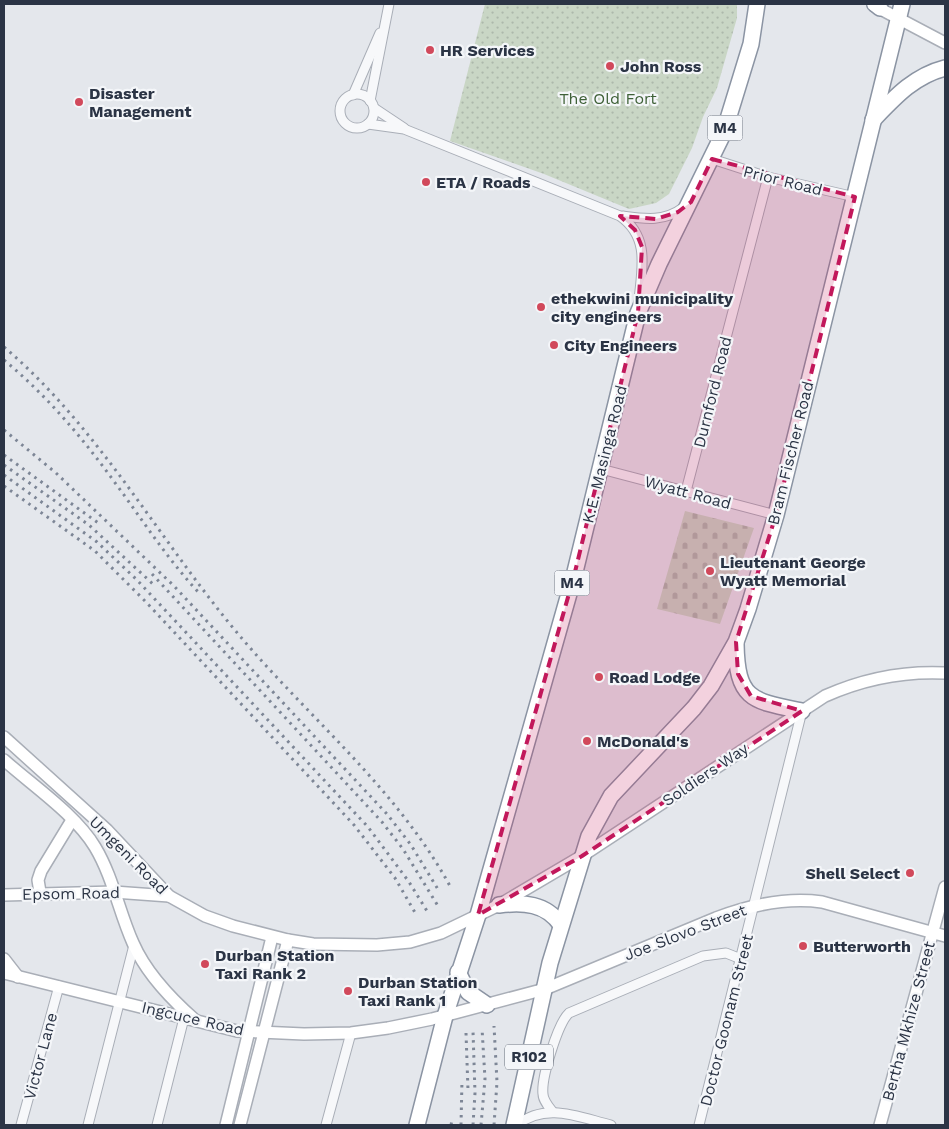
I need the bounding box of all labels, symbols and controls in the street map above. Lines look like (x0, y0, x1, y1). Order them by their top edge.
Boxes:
place label: HR Services (440, 41, 535, 60)
marker: HR Services (424, 44, 436, 56)
place label: John Ross (620, 57, 702, 76)
marker: John Ross (604, 60, 616, 72)
place label: Disaster Management (89, 84, 191, 121)
park label: The Old Fort (559, 89, 657, 108)
marker: Disaster Management (73, 96, 85, 108)
road number: M4 (708, 116, 742, 140)
street label: Prior Road (741, 161, 824, 199)
place label: ETA / Roads (436, 173, 531, 192)
marker: ETA / Roads (420, 176, 432, 188)
place label: ethekwini municipality city engineers (551, 289, 734, 326)
marker: ethekwini municipality city engineers (535, 301, 547, 313)
street label: Durnford Road (689, 334, 736, 450)
place label: City Engineers (564, 336, 678, 355)
marker: City Engineers (548, 339, 560, 351)
street label: Bram Fischer Road (763, 379, 818, 527)
street label: K.E. Masinga Road (578, 383, 631, 525)
street label: Wyatt Road (642, 472, 733, 513)
place label: Lieutenant George Wyatt Memorial (720, 553, 866, 590)
marker: Lieutenant George Wyatt Memorial (704, 565, 716, 577)
road number: M4 (554, 570, 590, 596)
place label: Road Lodge (609, 668, 701, 687)
marker: Road Lodge (593, 671, 605, 683)
place label: McDonald's (597, 732, 689, 751)
marker: McDonald's (581, 735, 593, 747)
street label: Soldiers Way (659, 738, 752, 810)
street label: Umgeni Road (86, 812, 172, 898)
place label: Shell Select (806, 864, 900, 883)
marker: Shell Select (904, 867, 916, 879)
street label: Epsom Road (22, 883, 120, 904)
street label: Joe Slovo Street (621, 900, 749, 965)
street label: Doctor Goonam Street (696, 932, 757, 1108)
place label: Butterworth (813, 937, 911, 956)
street label: Bertha Mkhize Street (878, 939, 939, 1103)
marker: Butterworth (797, 940, 809, 952)
place label: Durban Station Taxi Rank 2 (215, 946, 335, 983)
marker: Durban Station Taxi Rank 2 (199, 958, 211, 970)
place label: Durban Station Taxi Rank 1 (358, 973, 478, 1010)
marker: Durban Station Taxi Rank 1 (342, 985, 354, 997)
street label: Ingcuce Road (140, 997, 246, 1040)
street label: Victor Lane (20, 1011, 61, 1102)
road number: R102 (505, 1044, 553, 1070)

